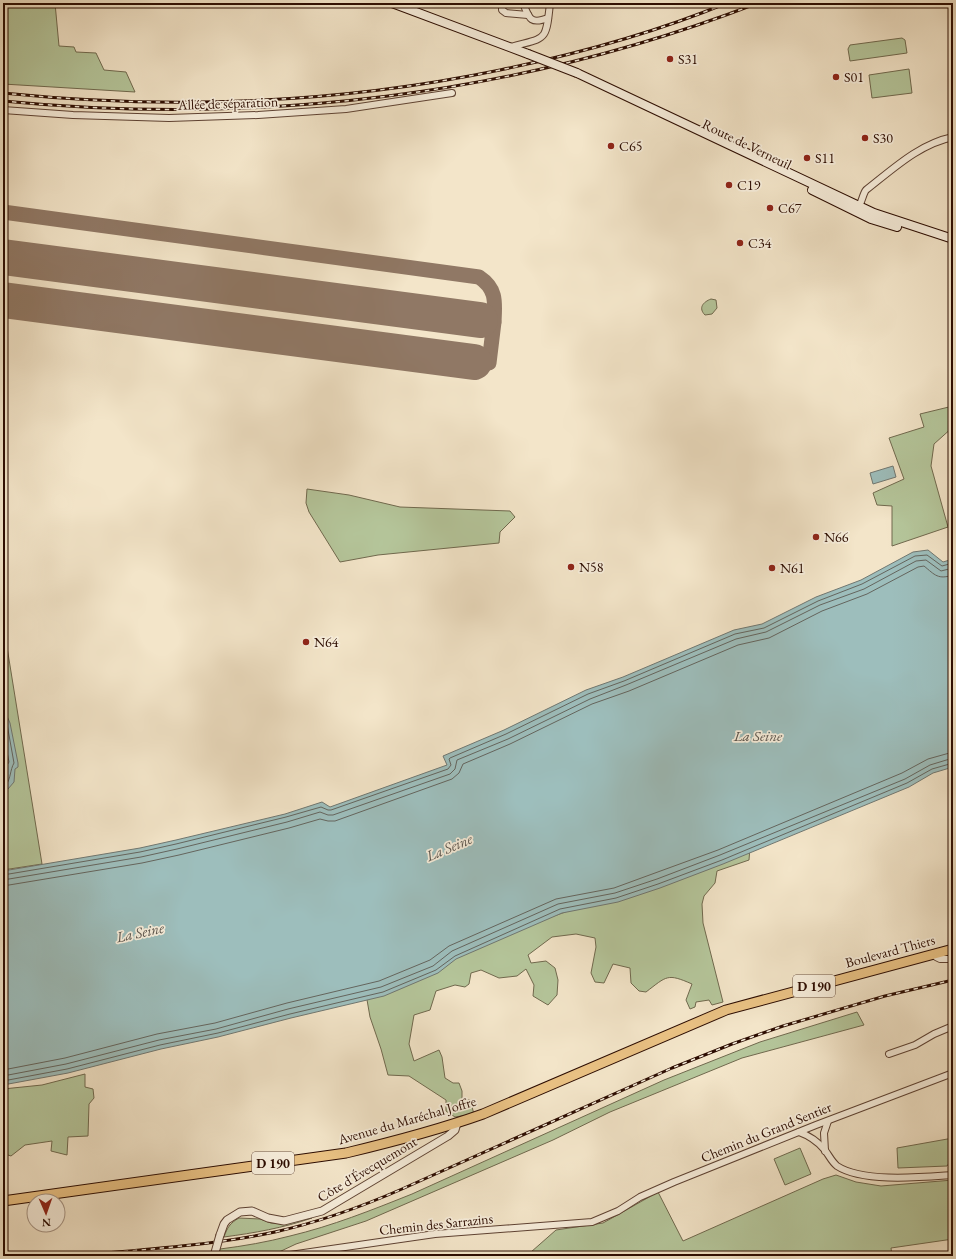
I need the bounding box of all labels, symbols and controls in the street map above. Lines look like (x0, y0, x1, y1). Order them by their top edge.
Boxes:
place label: S31 (678, 50, 698, 68)
marker: S31 (665, 54, 675, 64)
place label: S01 (844, 68, 864, 86)
marker: S01 (831, 72, 841, 82)
street label: Allée de séparation (177, 92, 279, 114)
street label: Route de Verneuil (699, 115, 795, 174)
place label: S30 (873, 129, 893, 147)
marker: S30 (860, 133, 870, 143)
place label: C65 (619, 137, 642, 155)
marker: C65 (606, 141, 616, 151)
place label: S11 (815, 149, 835, 167)
marker: S11 (802, 153, 812, 163)
place label: C19 (737, 176, 761, 194)
marker: C19 (724, 180, 734, 190)
place label: C67 (778, 199, 802, 217)
marker: C67 (765, 203, 775, 213)
place label: C34 (748, 234, 772, 252)
marker: C34 (735, 238, 745, 248)
place label: N66 (824, 528, 849, 546)
marker: N66 (811, 532, 821, 542)
place label: N58 (579, 558, 604, 576)
place label: N61 (780, 559, 805, 577)
marker: N58 (566, 562, 576, 572)
marker: N61 (767, 563, 777, 573)
place label: N64 (314, 633, 339, 651)
marker: N64 (301, 637, 311, 647)
water label: La Seine (733, 726, 783, 745)
water label: La Seine (422, 828, 476, 866)
water label: La Seine (113, 917, 167, 947)
street label: Boulevard Thiers (843, 930, 937, 972)
road number: D 190 (793, 975, 835, 997)
street label: Avenue du Maréchal Joffre (335, 1092, 479, 1149)
street label: Chemin du Grand Sentier (698, 1097, 834, 1166)
street label: Côte d'Évecquemont (314, 1132, 421, 1206)
road number: D 190 (252, 1152, 294, 1174)
north arrow (26, 1193, 66, 1233)
street label: Chemin des Sarrazins (378, 1209, 494, 1239)
text: N (42, 1216, 51, 1230)

